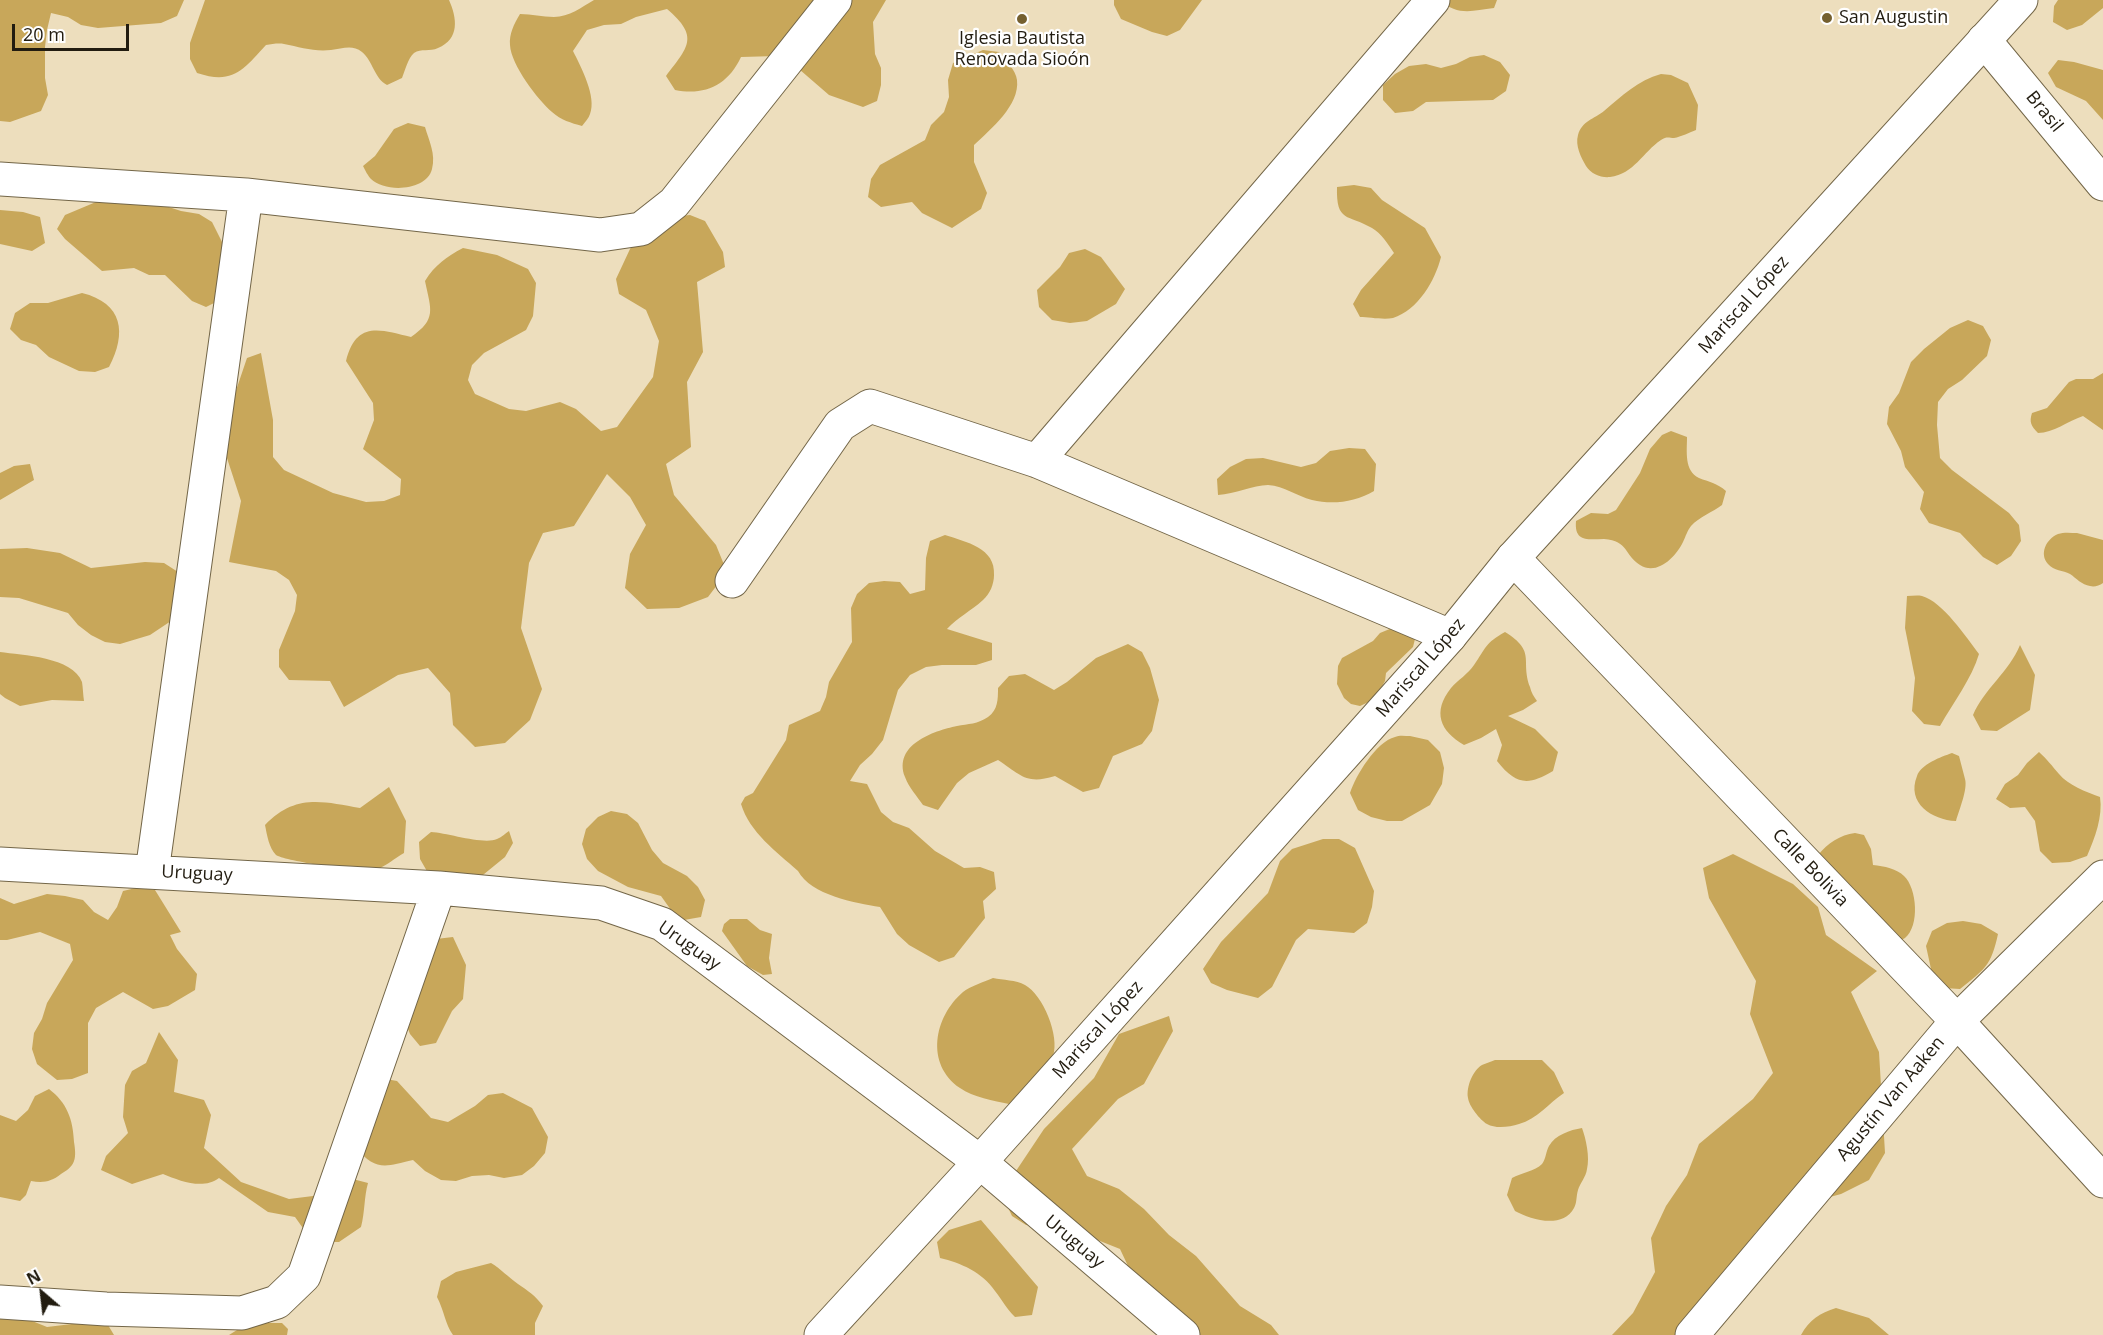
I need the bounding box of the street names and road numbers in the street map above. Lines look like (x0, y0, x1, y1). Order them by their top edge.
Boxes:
street label: Brasil (2021, 87, 2067, 137)
street label: Mariscal López (1694, 252, 1794, 358)
street label: Mariscal López (1372, 614, 1470, 722)
street label: Calle Bolivia (1767, 824, 1853, 912)
street label: Uruguay (161, 861, 233, 887)
street label: Uruguay (654, 917, 724, 975)
street label: Mariscal López (1048, 977, 1148, 1083)
street label: Agustín Van Aaken (1833, 1032, 1949, 1166)
street label: Uruguay (1040, 1211, 1108, 1273)

